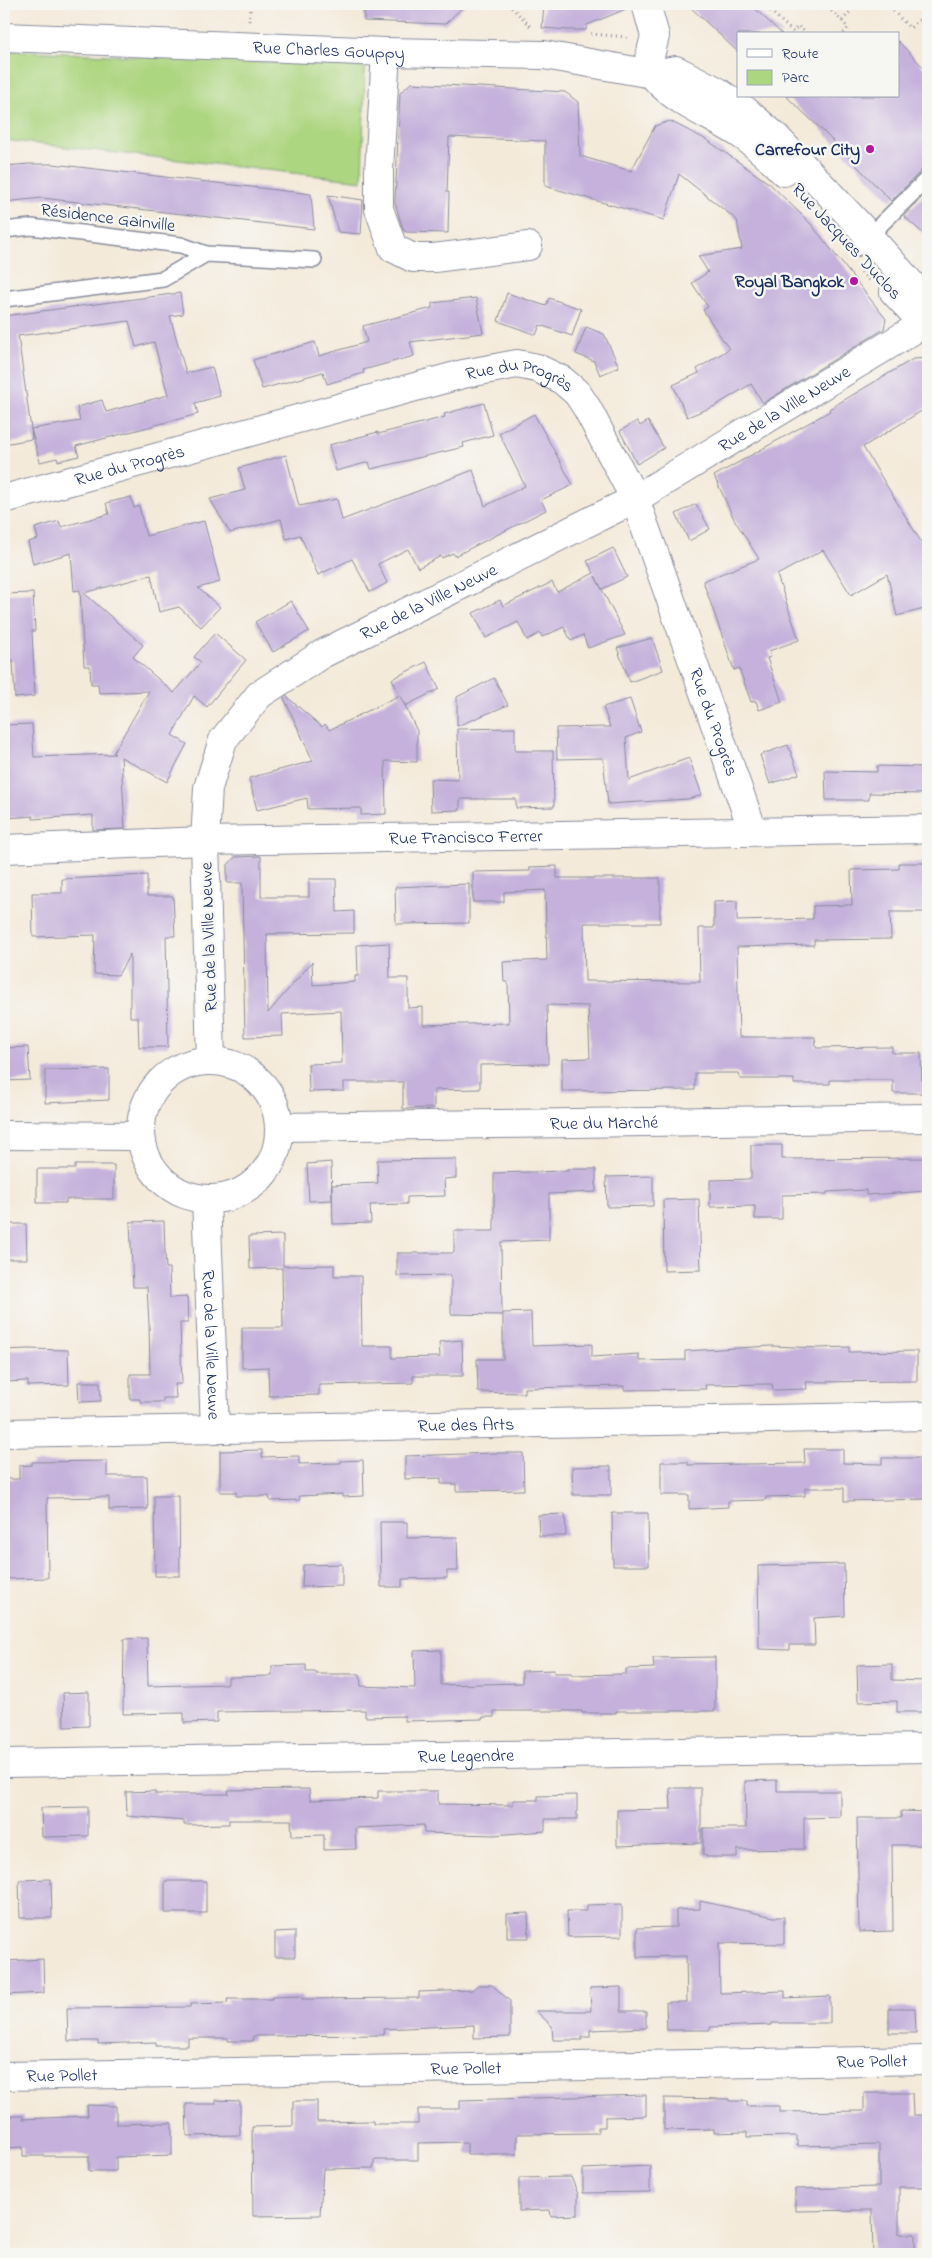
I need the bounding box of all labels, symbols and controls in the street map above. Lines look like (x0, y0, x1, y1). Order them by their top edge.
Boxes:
legend (737, 32, 900, 98)
street label: Rue Charles Gouppy (252, 36, 405, 67)
text: Route (782, 43, 819, 65)
text: Parc (782, 67, 810, 89)
place label: Carrefour City (755, 138, 860, 165)
marker: Carrefour City (864, 143, 876, 155)
street label: Rue Jacques Duclos (784, 178, 907, 307)
street label: Résidence Gainville (39, 198, 177, 240)
place label: Royal Bangkok (735, 270, 845, 297)
marker: Royal Bangkok (848, 275, 860, 287)
street label: Rue du Progrès (464, 353, 579, 400)
street label: Rue de la Ville Neuve (714, 360, 857, 460)
street label: Rue du Progrès (72, 439, 188, 494)
street label: Rue de la Ville Neuve (356, 558, 503, 648)
street label: Rue du Progrès (681, 665, 743, 780)
street label: Rue Francisco Ferrer (389, 824, 544, 853)
street label: Rue de la Ville Neuve (194, 861, 226, 1012)
street label: Rue du Marché (550, 1111, 659, 1138)
street label: Rue de la Ville Neuve (194, 1269, 226, 1421)
street label: Rue des Arts (417, 1413, 514, 1440)
street label: Rue Legendre (418, 1744, 515, 1772)
street label: Rue Pollet (836, 2049, 908, 2077)
street label: Rue Pollet (430, 2056, 502, 2084)
street label: Rue Pollet (26, 2063, 98, 2091)

